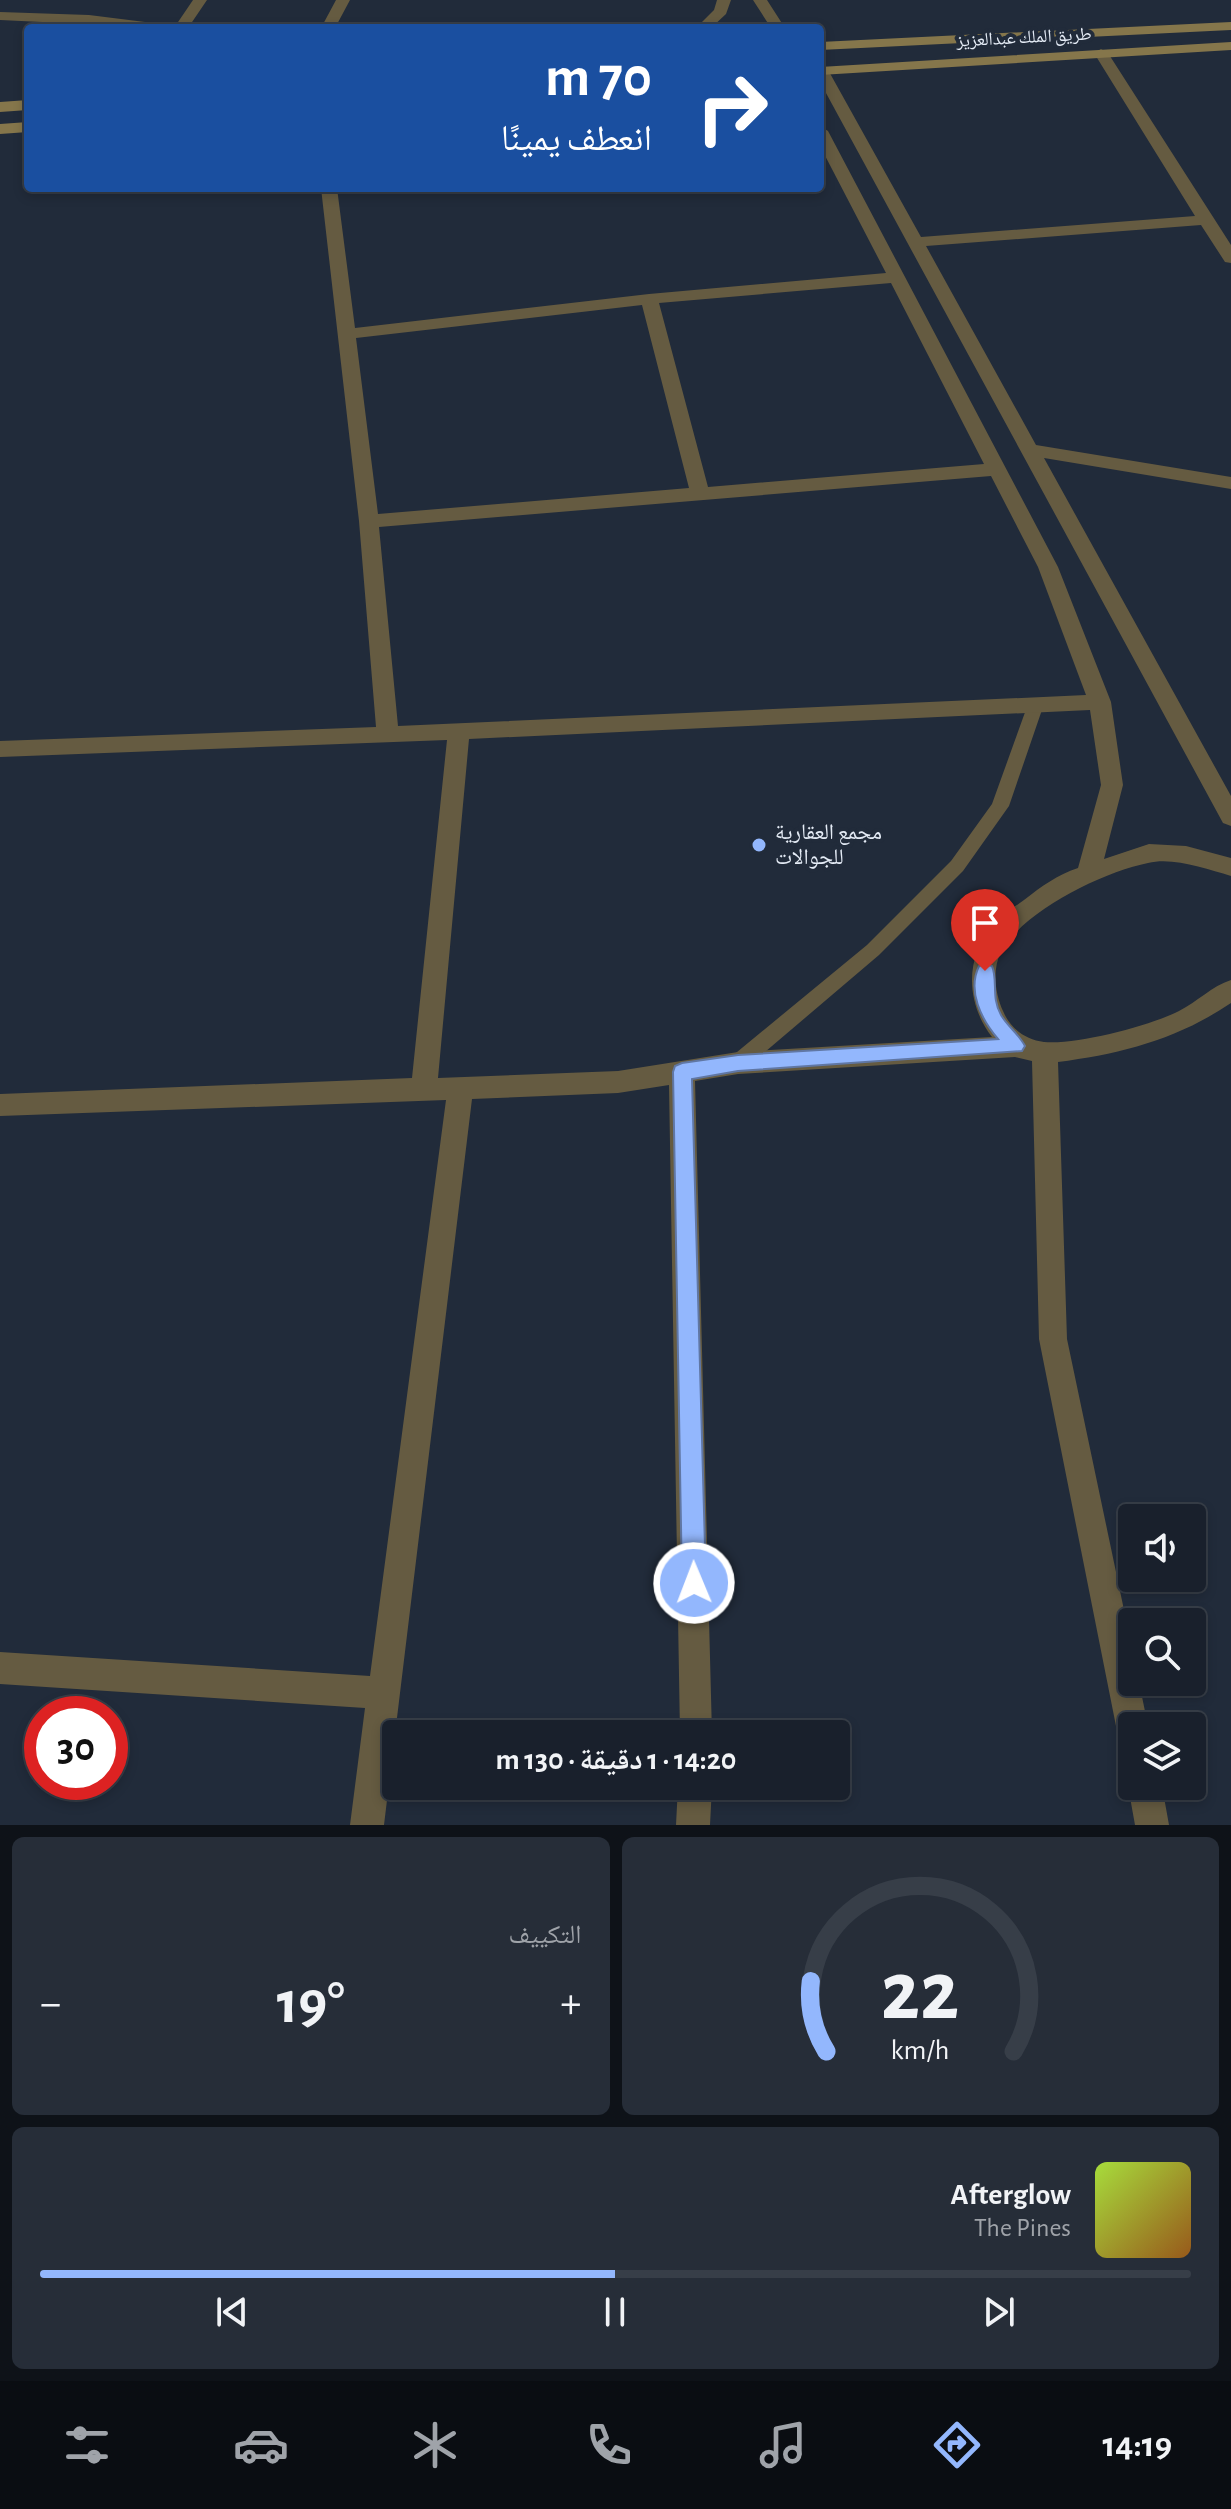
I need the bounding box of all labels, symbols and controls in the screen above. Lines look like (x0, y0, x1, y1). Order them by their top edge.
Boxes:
street label: طريق الملك عبدالعزيز (955, 25, 1092, 52)
text: 70 m (545, 50, 652, 106)
icon: right (680, 56, 784, 160)
text: انعطف يمينًا (501, 121, 652, 157)
place label: مجمع العقارية للجوالات (775, 821, 882, 869)
marker: مجمع العقارية للجوالات (750, 836, 768, 854)
pin (951, 889, 1019, 971)
icon: arrive (963, 901, 1007, 945)
map controls (1118, 1504, 1206, 1800)
button: sound (1118, 1504, 1206, 1592)
position arrow (652, 1541, 736, 1625)
button: search (1118, 1608, 1206, 1696)
speed limit sign: 30 (24, 1696, 128, 1800)
button: layers (1118, 1712, 1206, 1800)
text: 14:20 · 1 دقيقة · 130 m (496, 1745, 736, 1775)
text: التكييف (509, 1922, 582, 1948)
text: 22 (881, 1951, 959, 2035)
text: 19° (277, 1974, 345, 2034)
text: − (40, 1982, 61, 2026)
text: + (560, 1982, 581, 2026)
text: km/h (891, 2036, 950, 2065)
text: Afterglow (950, 2180, 1071, 2210)
text: The Pines (974, 2215, 1071, 2241)
icon: previous (210, 2290, 254, 2334)
icon: pause (593, 2290, 637, 2334)
icon: next (977, 2290, 1021, 2334)
icon: filters (59, 2417, 115, 2473)
icon: car (233, 2417, 289, 2473)
icon: climate (407, 2417, 463, 2473)
icon: phone (581, 2417, 637, 2473)
icon: music (755, 2417, 811, 2473)
icon: directions (929, 2417, 985, 2473)
text: 14:19 (1102, 2427, 1172, 2463)

